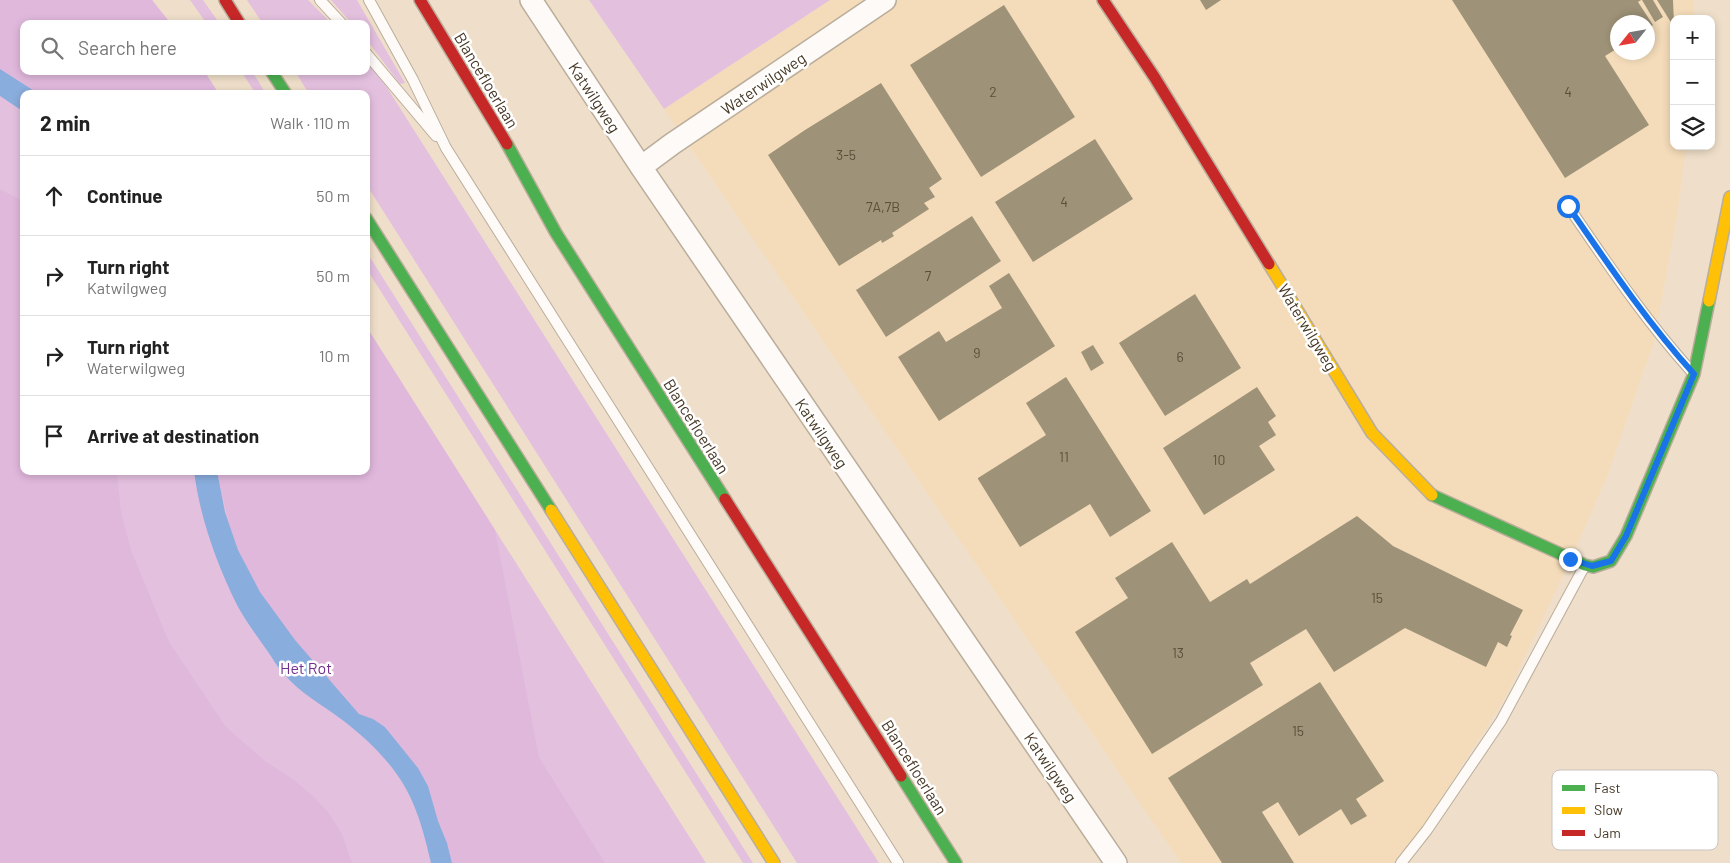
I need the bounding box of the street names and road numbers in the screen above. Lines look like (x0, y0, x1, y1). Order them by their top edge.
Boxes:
street label: Blancefloerlaan (451, 29, 523, 131)
street label: Waterwilgweg (717, 48, 809, 118)
street label: Katwilgweg (565, 58, 625, 136)
street label: Waterwilgweg (1275, 280, 1341, 374)
street label: Blancefloerlaan (660, 375, 734, 477)
street label: Katwilgweg (792, 395, 852, 471)
street label: Blancefloerlaan (878, 716, 952, 818)
street label: Katwilgweg (1021, 729, 1081, 805)

